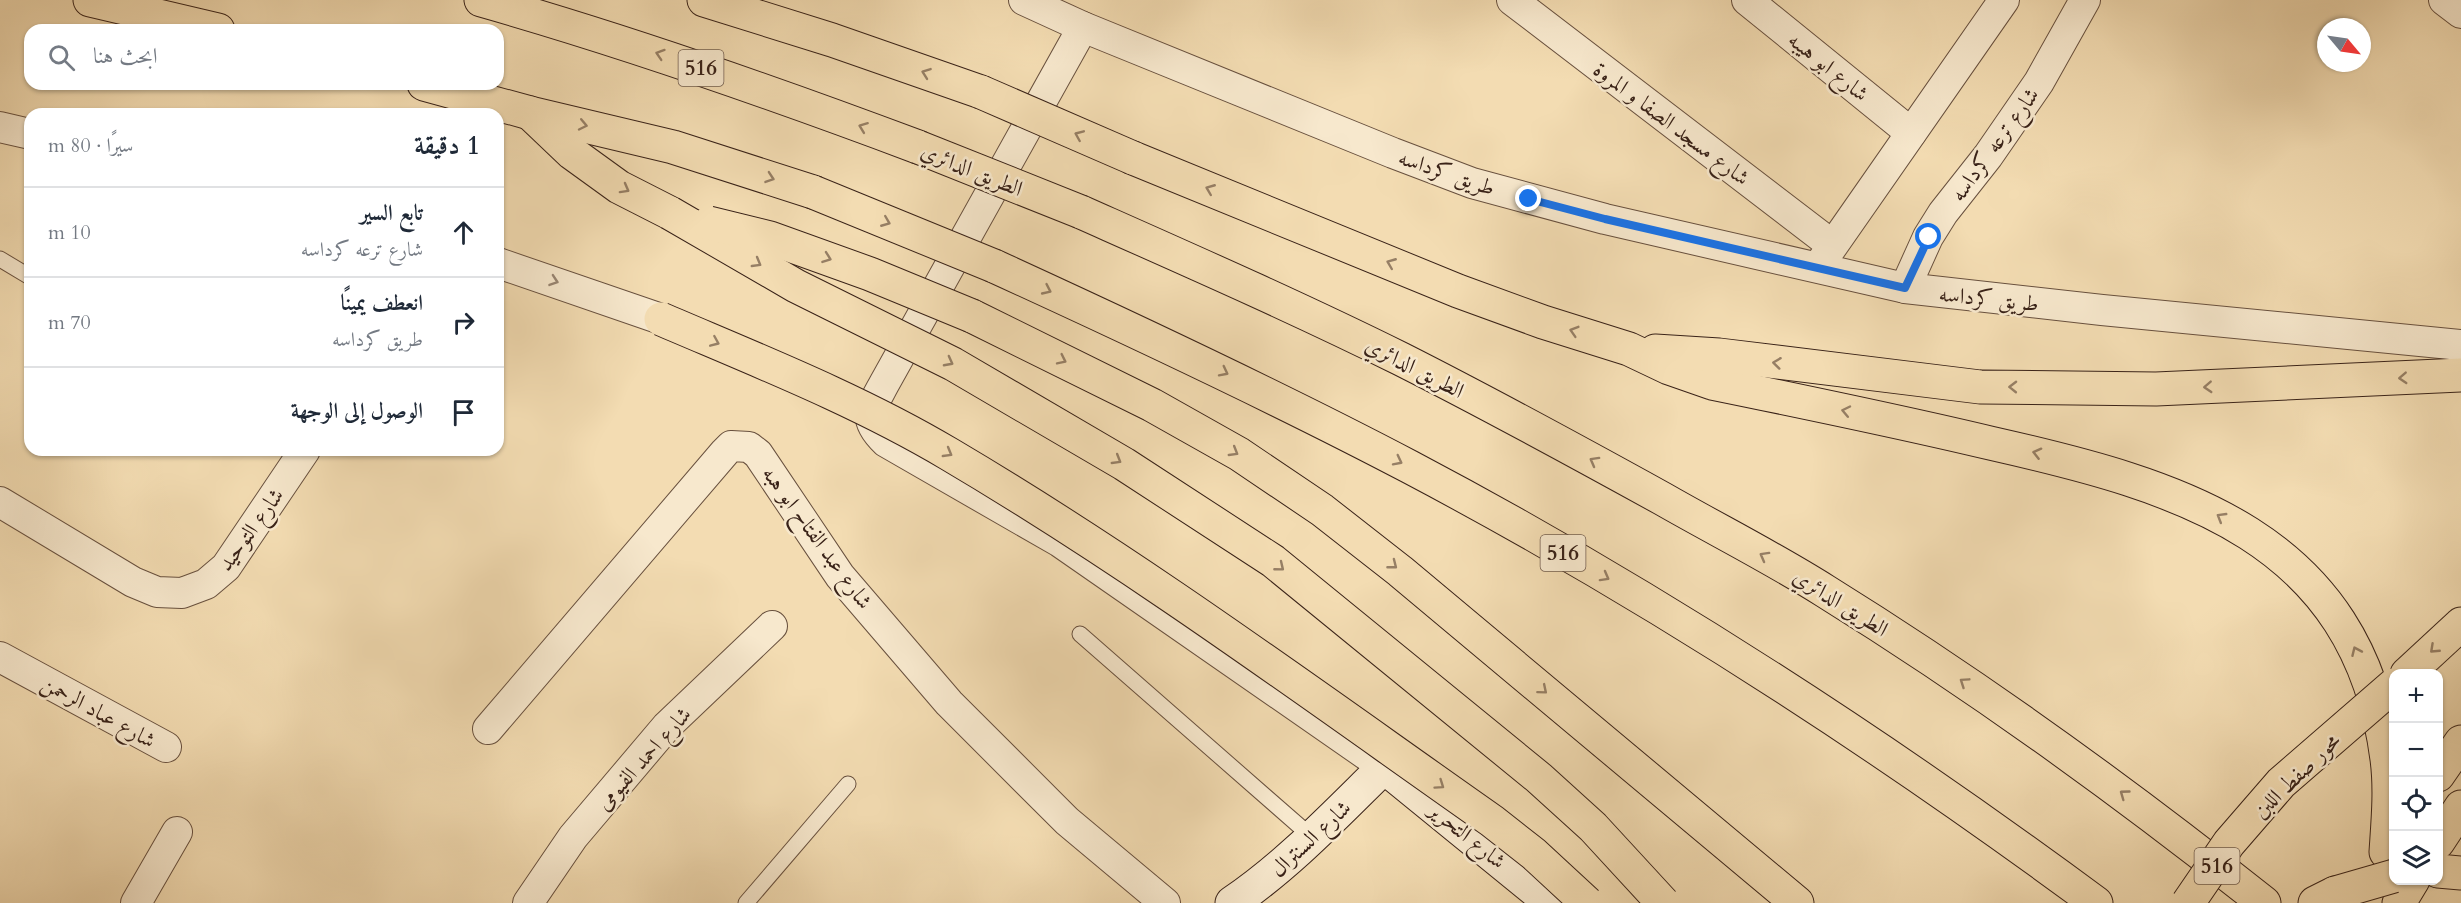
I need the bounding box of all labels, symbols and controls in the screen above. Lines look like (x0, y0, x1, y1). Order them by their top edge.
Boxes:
north arrow (2317, 18, 2371, 72)
search box (24, 24, 504, 90)
street label: شارع ابو هيبه (1780, 25, 1875, 111)
icon: search (45, 41, 78, 74)
text: ابحث هنا (93, 41, 158, 71)
one-way arrow (655, 49, 666, 62)
road number: 516 (678, 50, 724, 86)
street label: شارع مسجد الصفا و المروة (1585, 55, 1756, 195)
one-way arrow (921, 67, 932, 80)
street label: شارع ترعه كرداسه (1943, 81, 2049, 210)
one-way arrow (577, 118, 587, 131)
one-way arrow (858, 121, 869, 134)
text: 1 دقيقة (414, 128, 480, 163)
one-way arrow (1075, 130, 1086, 142)
text: سيرًا · 80 m (48, 132, 133, 159)
street label: الطريق الدائري (915, 136, 1027, 206)
street label: طريق كرداسه (1394, 142, 1499, 203)
one-way arrow (764, 170, 775, 183)
one-way arrow (619, 182, 629, 193)
one-way arrow (1206, 184, 1217, 196)
route end (1515, 185, 1541, 211)
text: تابع السير (360, 198, 423, 228)
one-way arrow (880, 215, 891, 227)
icon: ahead (447, 216, 480, 249)
text: 10 m (48, 219, 91, 246)
route start (1915, 223, 1941, 249)
text: شارع ترعه كرداسه (301, 236, 423, 263)
one-way arrow (821, 251, 831, 264)
one-way arrow (751, 256, 761, 267)
one-way arrow (1386, 258, 1397, 270)
one-way arrow (548, 274, 558, 287)
street label: طريق كرداسه (1938, 279, 2040, 319)
one-way arrow (1041, 283, 1052, 295)
text: انعطف يمينًا (340, 288, 423, 318)
icon: right (447, 306, 480, 339)
text: 70 m (48, 309, 91, 336)
text: طريق كرداسه (332, 326, 423, 353)
one-way arrow (1569, 326, 1580, 338)
street label: الطريق الدائري (1359, 330, 1469, 407)
one-way arrow (709, 335, 720, 347)
one-way arrow (1056, 353, 1067, 365)
one-way arrow (942, 355, 953, 366)
one-way arrow (1773, 357, 1782, 370)
one-way arrow (1218, 365, 1229, 377)
one-way arrow (2398, 372, 2407, 384)
one-way arrow (2203, 380, 2212, 393)
one-way arrow (2008, 381, 2017, 394)
text: الوصول إلى الوجهة (291, 396, 423, 426)
icon: arrive (447, 396, 480, 429)
one-way arrow (1842, 405, 1852, 418)
one-way arrow (1228, 445, 1238, 456)
one-way arrow (942, 446, 952, 458)
one-way arrow (2032, 448, 2042, 461)
one-way arrow (1111, 453, 1121, 465)
one-way arrow (1392, 454, 1402, 465)
one-way arrow (1589, 456, 1600, 468)
street label: شارع عبد الفتاح ابو هبه (752, 460, 879, 618)
street label: شارع التوحيد (211, 482, 294, 579)
one-way arrow (2217, 512, 2227, 524)
road number: 516 (1540, 535, 1586, 571)
one-way arrow (1759, 552, 1770, 563)
one-way arrow (1386, 558, 1397, 569)
one-way arrow (1274, 560, 1285, 571)
street label: الطريق الدائري (1786, 562, 1894, 646)
one-way arrow (1599, 569, 1609, 581)
one-way arrow (2431, 642, 2441, 653)
one-way arrow (2352, 647, 2364, 658)
street label: شارع عباد الرحمن (35, 668, 161, 758)
map controls (2389, 669, 2443, 885)
button: + (2389, 669, 2443, 723)
one-way arrow (1960, 678, 1971, 689)
one-way arrow (1536, 683, 1547, 694)
street label: شارع احمد الفيومى (589, 700, 701, 819)
button: − (2389, 723, 2443, 777)
street label: محور صفط اللبن (2246, 726, 2348, 825)
button: locate (2389, 777, 2443, 831)
one-way arrow (1434, 778, 1445, 789)
one-way arrow (2119, 791, 2130, 802)
street label: شارع السنترال (1264, 793, 1360, 886)
street label: شارع التحرير (1419, 794, 1512, 879)
button: layers (2389, 831, 2443, 885)
road number: 516 (2194, 848, 2240, 884)

